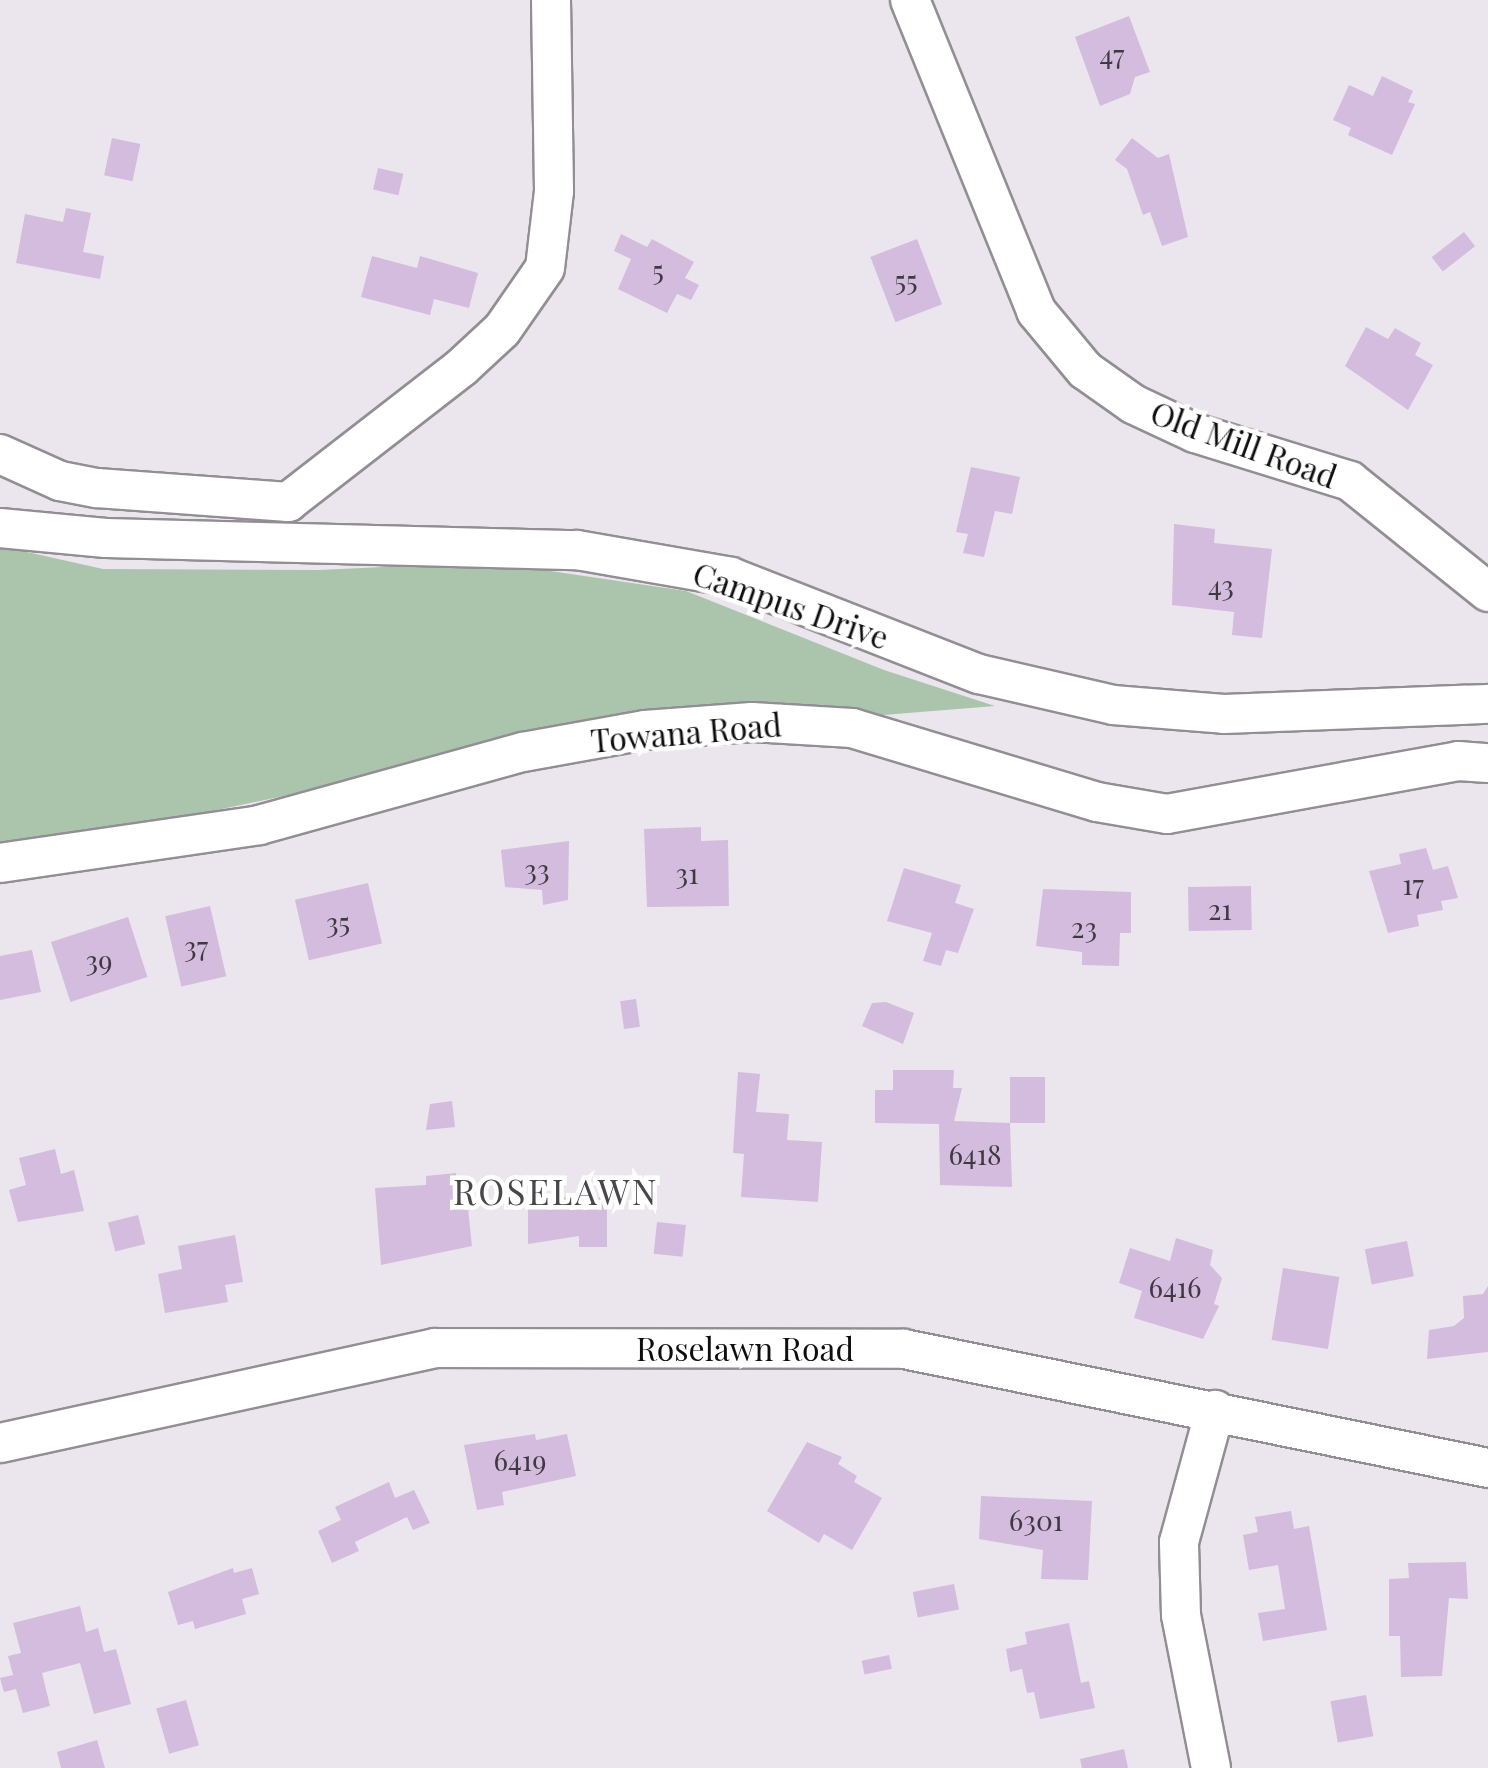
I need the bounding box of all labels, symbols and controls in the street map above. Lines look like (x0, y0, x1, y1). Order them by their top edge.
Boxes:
house number: 47 (1100, 37, 1124, 71)
house number: 5 (652, 253, 664, 287)
house number: 55 (894, 263, 918, 297)
street label: Old Mill Road (1146, 393, 1342, 495)
street label: Campus Drive (688, 554, 894, 656)
house number: 43 (1208, 568, 1234, 602)
street label: Towana Road (589, 705, 783, 759)
house number: 33 (524, 852, 550, 886)
house number: 31 (676, 856, 698, 890)
house number: 17 (1402, 867, 1424, 901)
house number: 21 (1208, 892, 1232, 926)
house number: 35 (326, 905, 350, 939)
house number: 23 (1071, 910, 1097, 944)
house number: 37 (184, 929, 208, 963)
house number: 39 (86, 943, 112, 977)
house number: 6418 (948, 1137, 1002, 1171)
district label: ROSELAWN (453, 1170, 659, 1212)
house number: 6416 (1148, 1270, 1202, 1304)
street label: Roselawn Road (636, 1329, 854, 1367)
house number: 6419 (494, 1443, 546, 1477)
house number: 6301 (1009, 1503, 1063, 1537)

